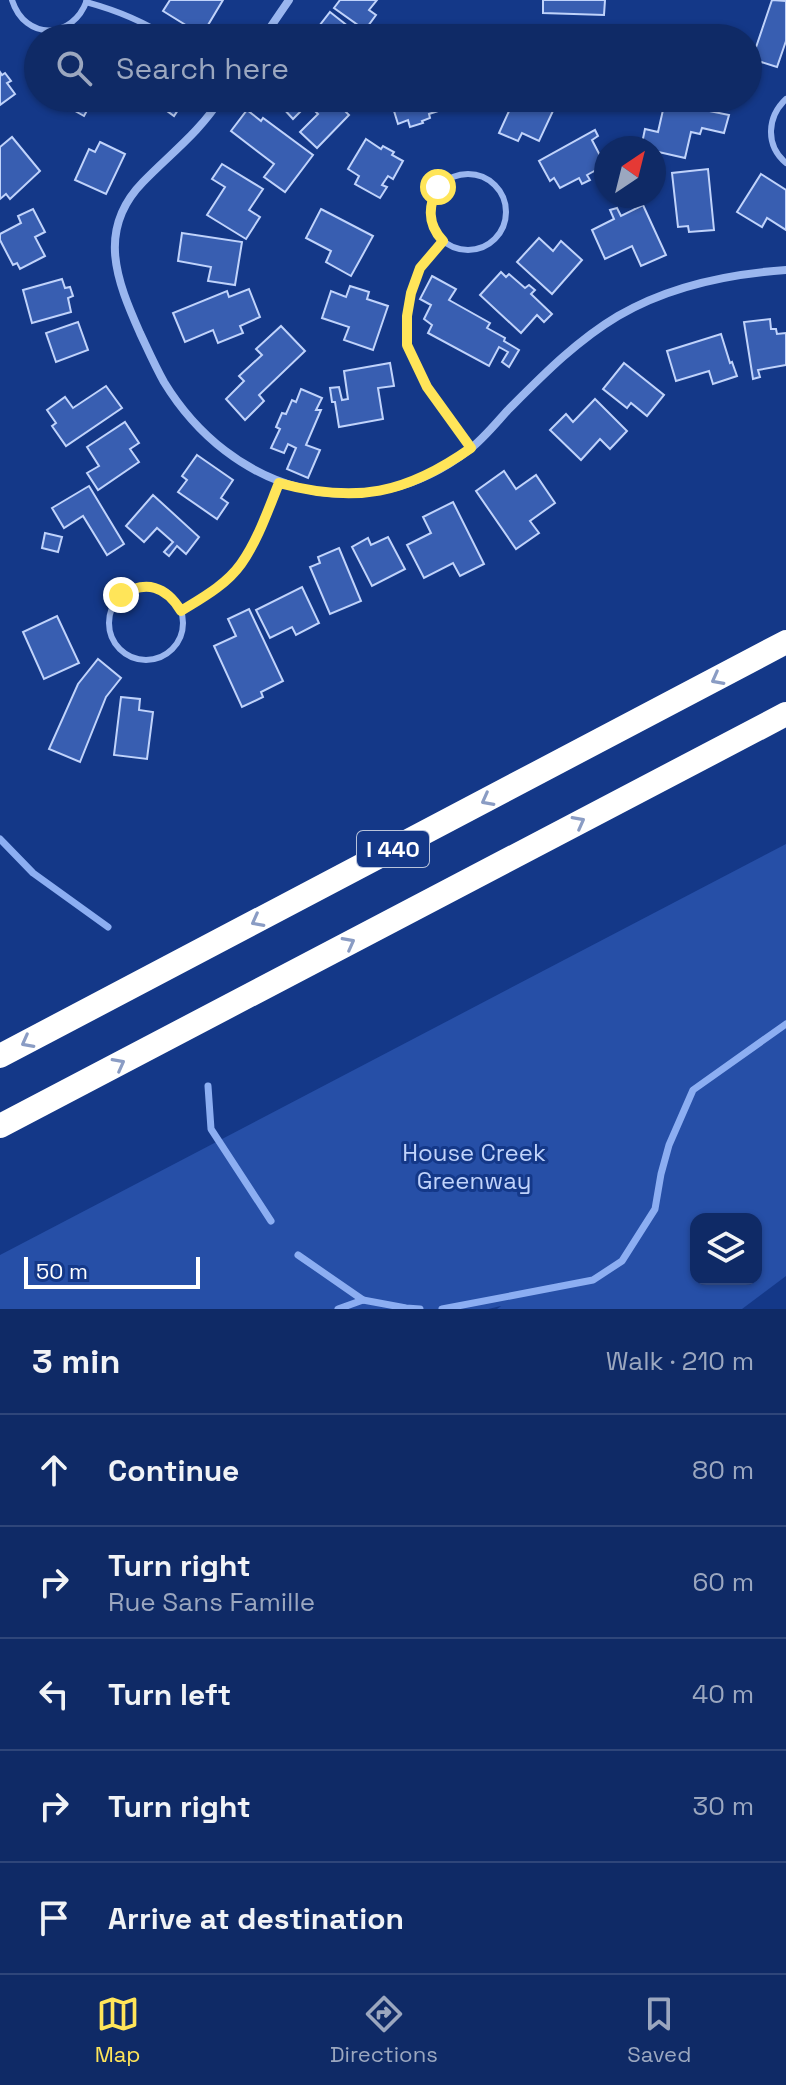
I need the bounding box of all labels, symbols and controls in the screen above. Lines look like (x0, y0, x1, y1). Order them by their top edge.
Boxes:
search box (24, 24, 762, 112)
icon: search (52, 46, 96, 90)
text: Search here (116, 49, 289, 88)
north arrow (594, 136, 666, 208)
route start (420, 169, 456, 205)
route end (103, 577, 139, 613)
one-way arrow (711, 669, 725, 684)
one-way arrow (480, 790, 495, 805)
one-way arrow (571, 817, 586, 832)
road number: I 440 (357, 831, 429, 867)
one-way arrow (250, 911, 265, 926)
one-way arrow (341, 938, 356, 953)
one-way arrow (20, 1032, 35, 1047)
one-way arrow (110, 1058, 125, 1073)
park label: House Creek Greenway (402, 1137, 546, 1196)
map controls (690, 1213, 762, 1285)
button: layers (690, 1213, 762, 1285)
scale bar (24, 1253, 200, 1289)
text: 50 m (36, 1257, 88, 1285)
text: 3 min (32, 1340, 120, 1383)
text: Walk · 210 m (606, 1344, 754, 1378)
icon: ahead (32, 1448, 76, 1492)
text: Continue (108, 1451, 239, 1490)
text: 80 m (692, 1453, 754, 1487)
text: Turn right (108, 1546, 251, 1585)
icon: right (32, 1560, 76, 1604)
text: 60 m (692, 1565, 754, 1599)
text: Rue Sans Famille (108, 1585, 315, 1619)
icon: left (32, 1672, 76, 1716)
text: Turn left (108, 1675, 231, 1714)
text: 40 m (692, 1677, 754, 1711)
icon: right (32, 1784, 76, 1828)
text: Turn right (108, 1787, 251, 1826)
text: 30 m (693, 1789, 754, 1823)
icon: arrive (32, 1896, 76, 1940)
text: Arrive at destination (108, 1899, 404, 1938)
tab: Map (95, 1992, 141, 2068)
tab: Directions (330, 1992, 438, 2068)
tab: Saved (627, 1992, 691, 2068)

